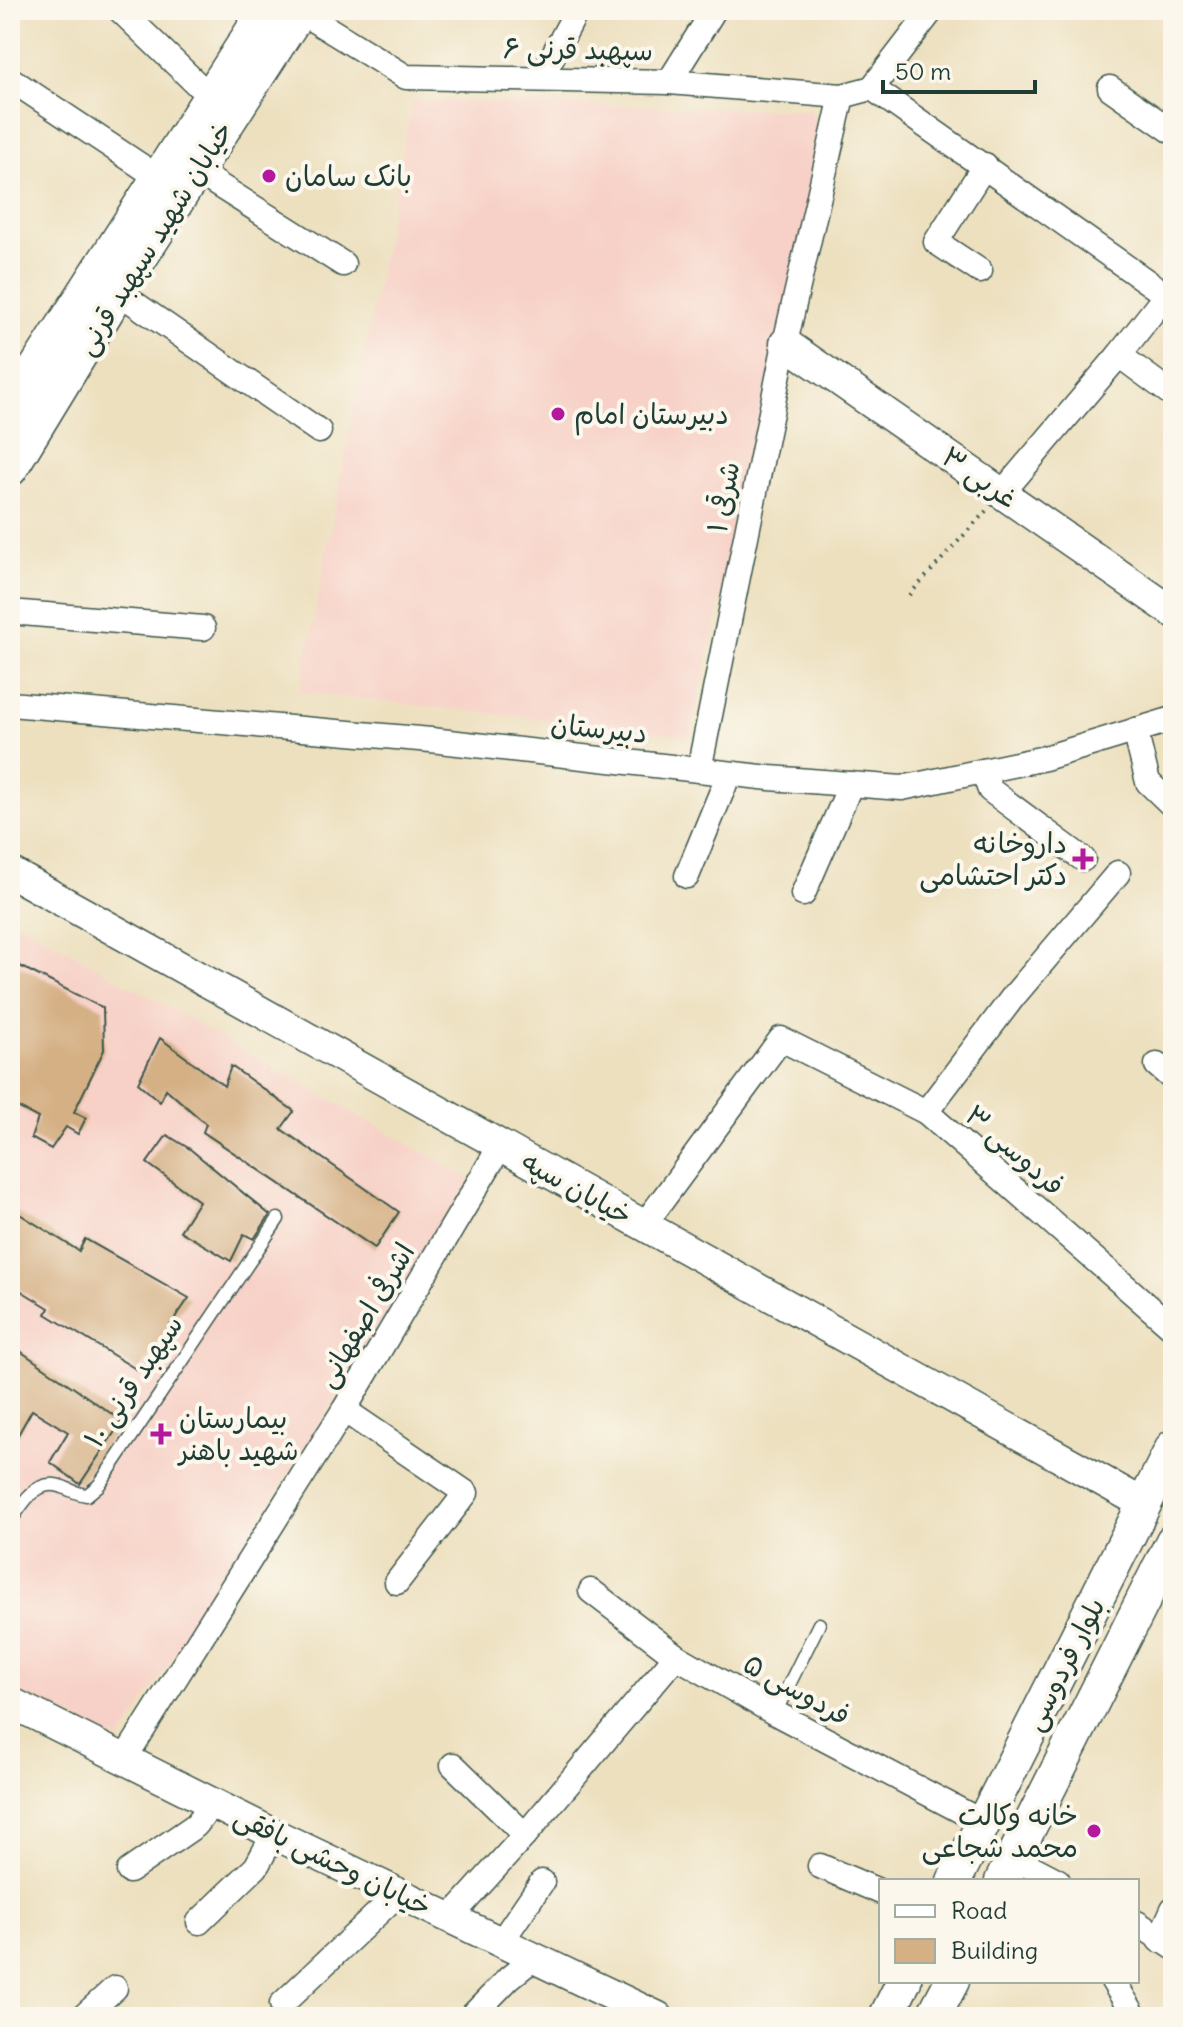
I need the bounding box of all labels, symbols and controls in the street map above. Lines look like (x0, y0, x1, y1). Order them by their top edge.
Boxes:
street label: سپهبد قرنی ۶ (503, 30, 653, 69)
scale bar (883, 44, 1035, 94)
text: 50 m (895, 56, 951, 86)
street label: خیابان شهید سپهبد قرنی (67, 114, 242, 362)
place label: بانک سامان (285, 158, 412, 194)
marker: بانک سامان (260, 167, 278, 185)
place label: دبیرستان امام (574, 396, 729, 436)
marker: دبیرستان امام (549, 405, 567, 423)
street label: ۳ غربی (935, 438, 1025, 516)
street label: شرقی ۱ (698, 458, 748, 536)
street label: دبیرستان (549, 705, 649, 751)
place label: داروخانه دکتر احتشامی (919, 825, 1067, 893)
marker: داروخانه دکتر احتشامی (1074, 850, 1092, 868)
street label: فردوسی ۳ (958, 1097, 1072, 1203)
street label: خیابان سپه (515, 1143, 639, 1234)
street label: اشرفی اصفهانی (308, 1236, 422, 1394)
street label: سپهبد قرنی ۱۰ (75, 1308, 191, 1455)
place label: بیمارستان شهید باهنر (177, 1400, 299, 1468)
marker: بیمارستان شهید باهنر (150, 1423, 172, 1445)
street label: بلوار فردوسی (1015, 1591, 1113, 1737)
street label: فردوسی ۵ (737, 1645, 857, 1733)
place label: خانه وکالت محمد شجاعی (922, 1797, 1078, 1865)
street label: خیابان وحشی بافقی (228, 1798, 438, 1924)
marker: خانه وکالت محمد شجاعی (1085, 1822, 1103, 1840)
legend (879, 1879, 1139, 1983)
text: Road (951, 1895, 1007, 1925)
text: Building (951, 1935, 1038, 1965)

